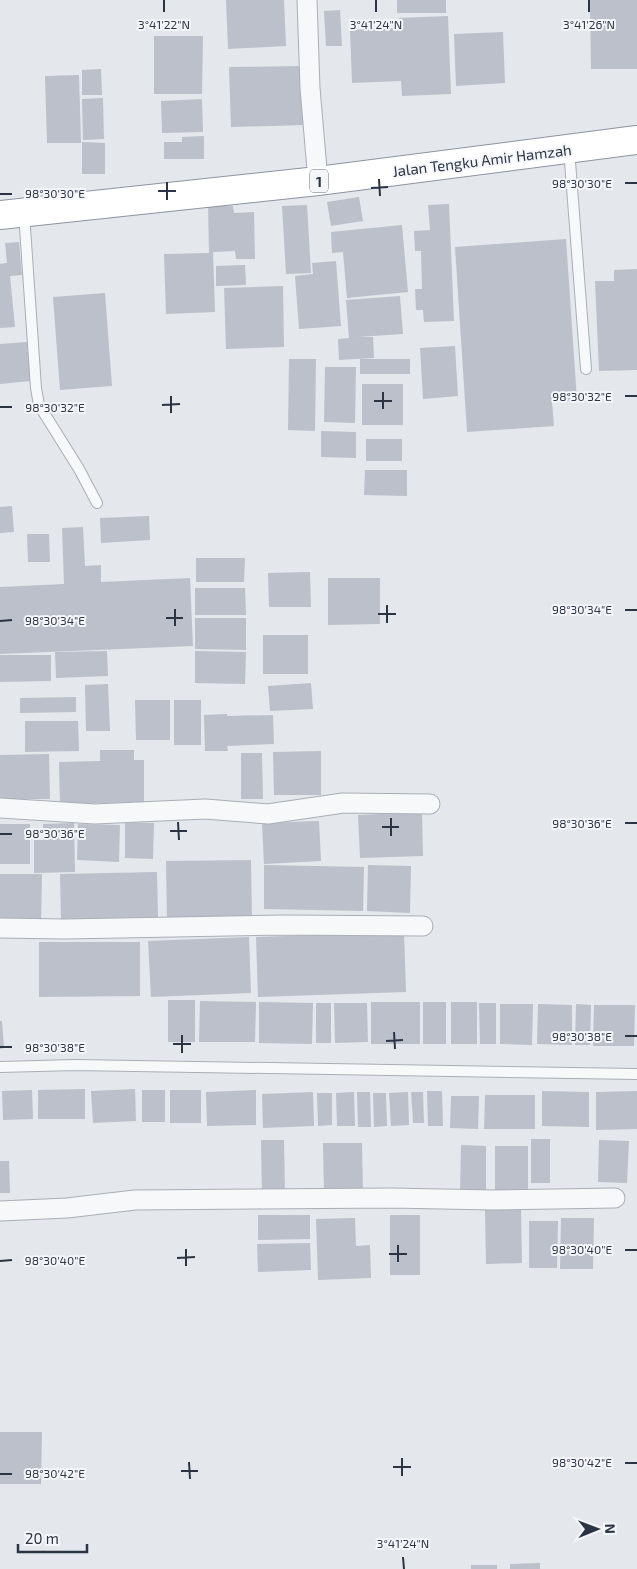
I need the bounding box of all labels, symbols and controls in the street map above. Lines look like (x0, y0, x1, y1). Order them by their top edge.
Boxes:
text: 3°41'22"N (138, 17, 190, 31)
text: 3°41'24"N (350, 17, 402, 31)
text: 3°41'26"N (563, 17, 615, 31)
street label: Jalan Tengku Amir Hamzah (391, 140, 573, 180)
road number: 1 (310, 170, 328, 192)
text: 98°30'30"E (552, 176, 612, 190)
text: 98°30'30"E (25, 186, 85, 200)
text: 98°30'32"E (552, 389, 612, 403)
text: 98°30'32"E (25, 400, 85, 414)
text: 98°30'34"E (552, 602, 612, 616)
text: 98°30'34"E (25, 613, 85, 627)
text: 98°30'36"E (552, 816, 612, 830)
text: 98°30'36"E (25, 826, 85, 840)
text: 98°30'38"E (552, 1029, 612, 1043)
text: 98°30'38"E (25, 1040, 85, 1054)
text: 98°30'40"E (552, 1242, 612, 1256)
text: 98°30'40"E (25, 1253, 85, 1267)
text: 98°30'42"E (552, 1455, 612, 1469)
text: 98°30'42"E (25, 1466, 85, 1480)
north arrow (572, 1504, 622, 1554)
scale bar (18, 1522, 86, 1554)
text: N (602, 1524, 619, 1534)
text: 20 m (25, 1529, 59, 1547)
text: 3°41'24"N (377, 1536, 429, 1550)

